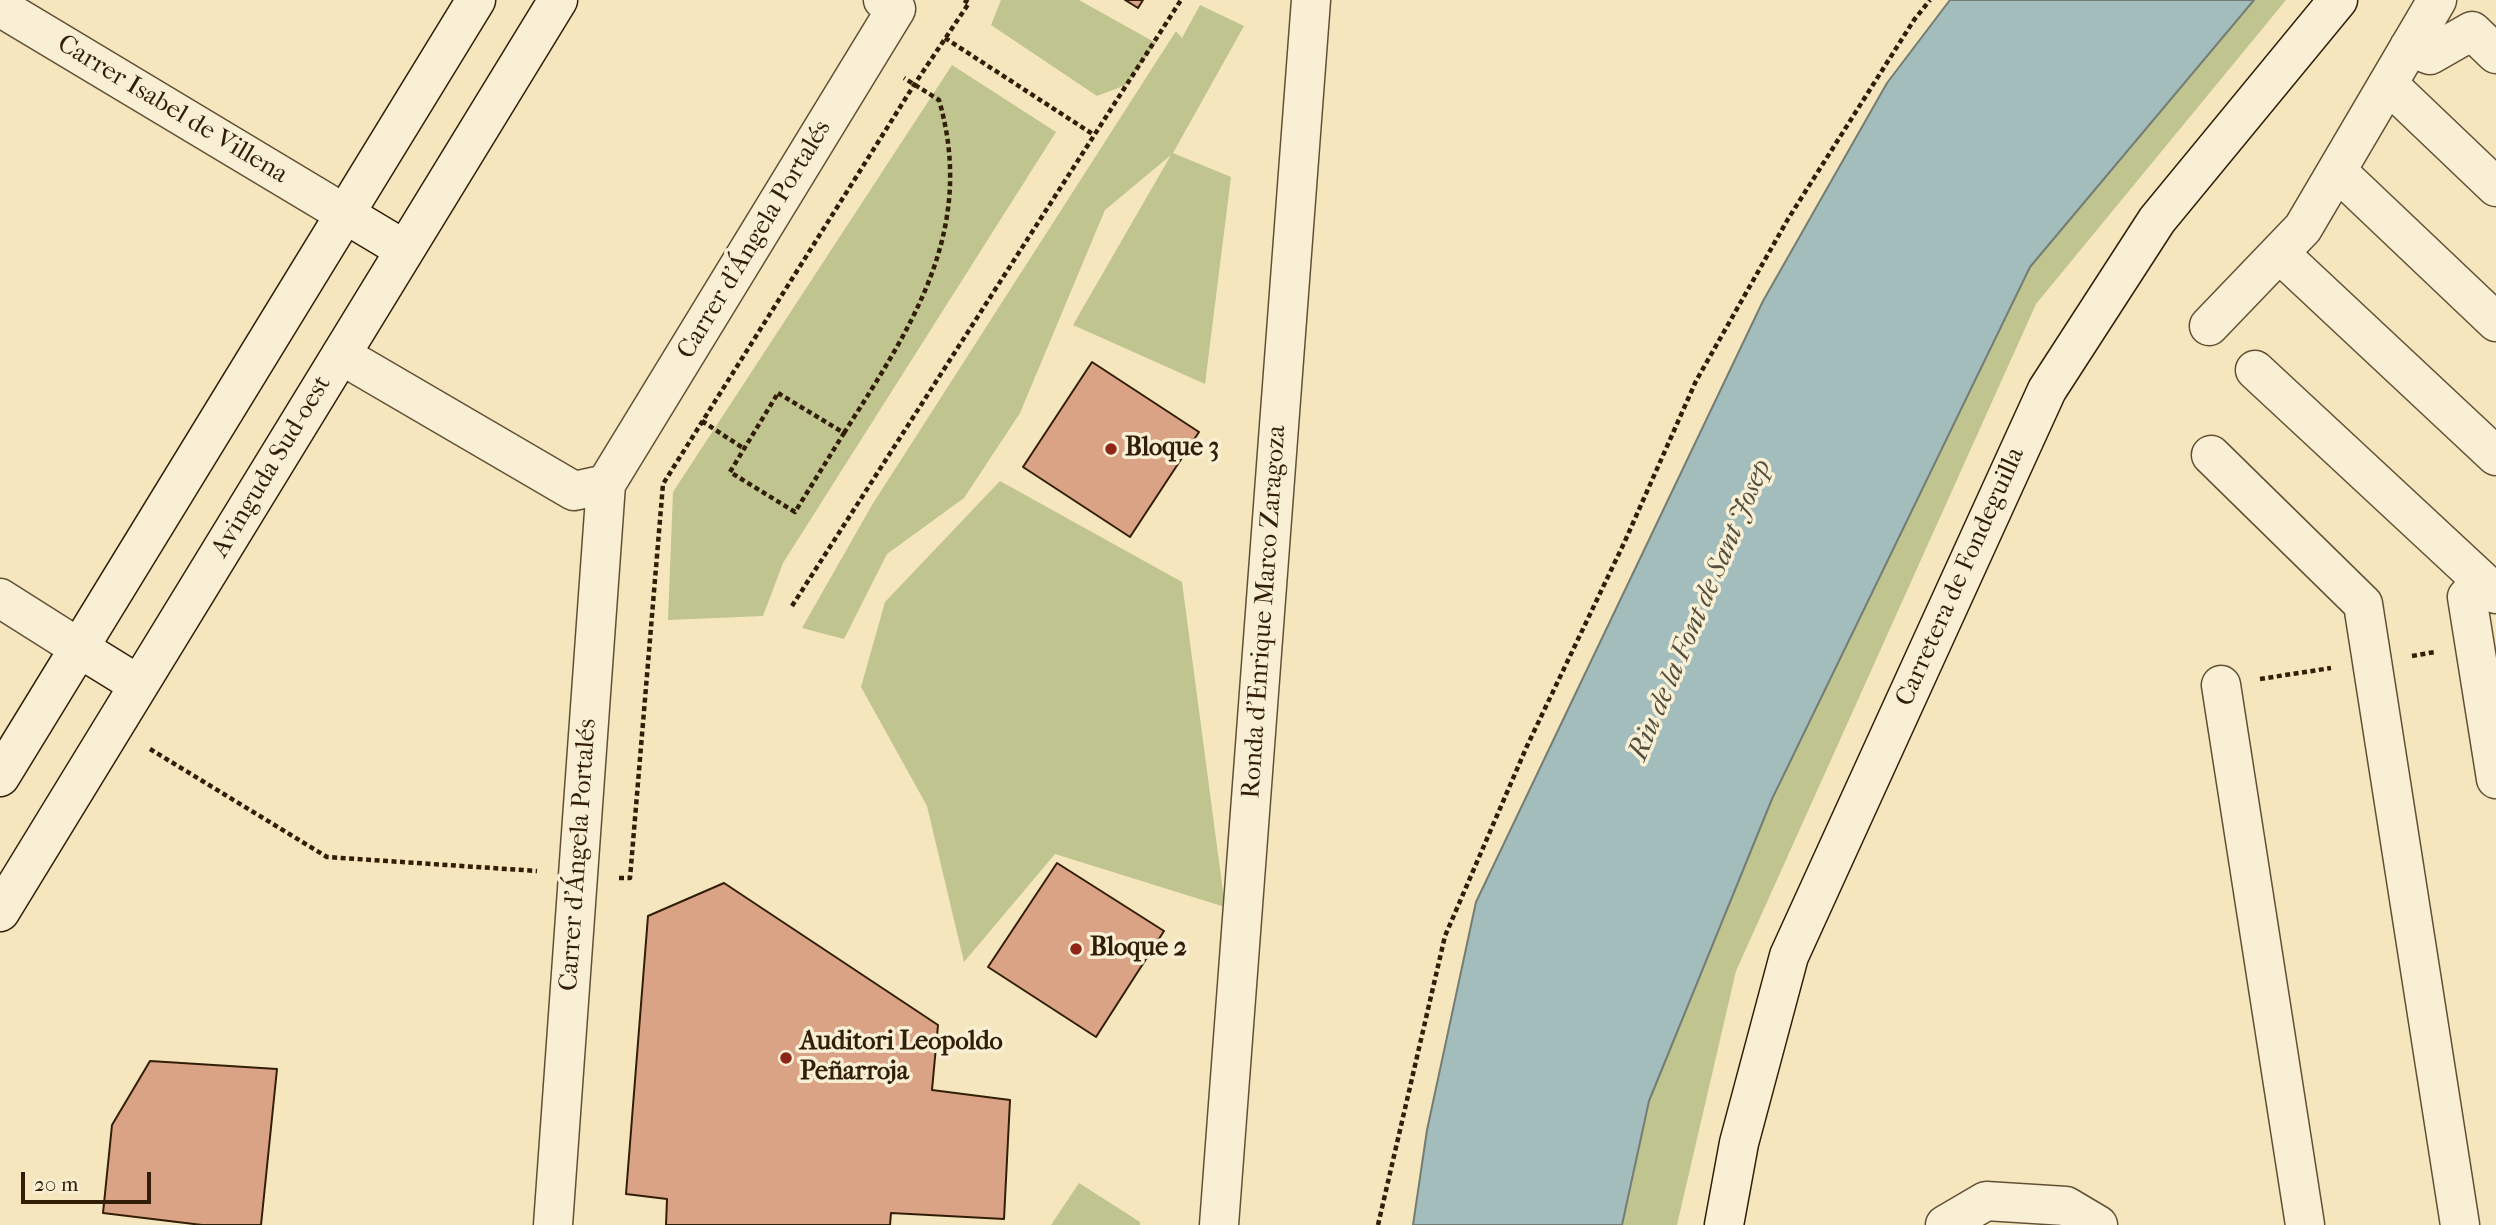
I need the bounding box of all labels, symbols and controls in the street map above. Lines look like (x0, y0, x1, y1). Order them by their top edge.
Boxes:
street label: Carrer Isabel de Villena (51, 29, 293, 191)
street label: Carrer d'Ángela Portalés (671, 115, 839, 365)
street label: Avinguda Sud-oest (205, 370, 339, 564)
street label: Ronda d'Enrique Marco Zaragoza (1236, 424, 1294, 800)
place label: Bloque 3 (1125, 433, 1219, 465)
marker: Bloque 3 (1103, 441, 1119, 457)
street label: Carretera de Fondeguilla (1890, 443, 2032, 711)
water label: Riu de la Font de Sant Josep (1622, 454, 1780, 766)
street label: Carrer d'Ángela Portalés (554, 718, 604, 992)
place label: Bloque 2 (1090, 933, 1187, 965)
marker: Bloque 2 (1068, 941, 1084, 957)
place label: Auditori Leopoldo Peñarroja (800, 1027, 1003, 1088)
marker: Auditori Leopoldo Peñarroja (778, 1050, 794, 1066)
scale bar (24, 1158, 154, 1202)
text: 20 m (34, 1172, 78, 1196)

